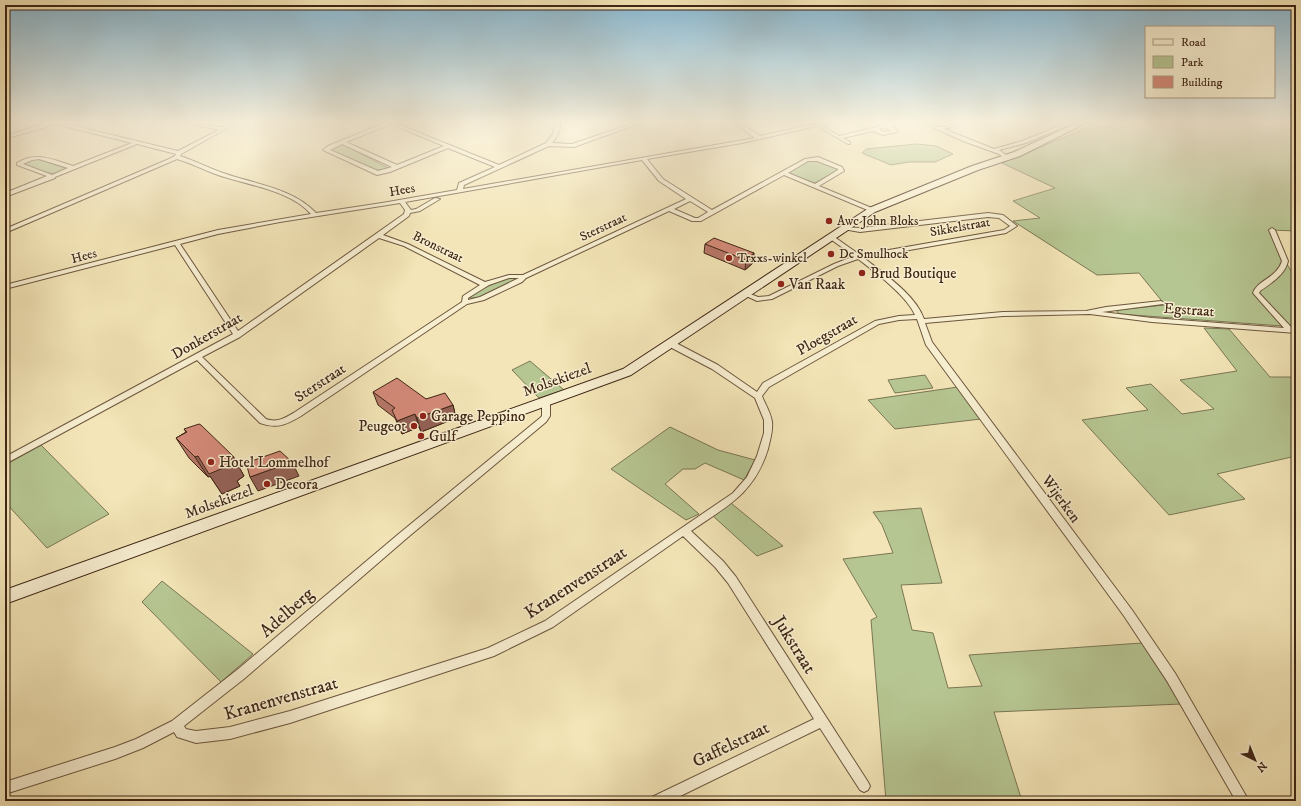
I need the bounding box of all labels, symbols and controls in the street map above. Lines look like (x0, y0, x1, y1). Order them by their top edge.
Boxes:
legend (1145, 26, 1275, 98)
text: Road (1181, 35, 1206, 50)
text: Park (1181, 55, 1203, 70)
text: Building (1181, 75, 1222, 90)
street label: Hees (388, 180, 416, 200)
street label: Sterstraat (577, 209, 629, 245)
place label: Awc John Bloks (837, 213, 918, 229)
street label: Sikkelstraat (929, 214, 991, 240)
marker: Awc John Bloks (824, 216, 834, 226)
street label: Bronstraat (410, 228, 466, 266)
street label: Hees (69, 245, 99, 267)
place label: De Smulhoek (839, 246, 909, 262)
marker: De Smulhoek (826, 249, 836, 259)
place label: Trxxs-winkel (737, 250, 807, 266)
marker: Trxxs-winkel (724, 253, 734, 263)
place label: Brud Boutique (870, 264, 957, 283)
marker: Brud Boutique (857, 268, 867, 278)
place label: Van Raak (788, 275, 846, 294)
marker: Van Raak (776, 279, 786, 289)
street label: Egstraat (1163, 299, 1215, 321)
street label: Donkerstraat (168, 308, 246, 364)
street label: Ploegstraat (793, 310, 861, 360)
street label: Sterstraat (291, 359, 349, 407)
street label: Molsekiezel (520, 359, 594, 401)
place label: Garage Peppino (431, 407, 525, 426)
marker: Garage Peppino (418, 411, 428, 421)
place label: Peugeot (358, 417, 406, 436)
marker: Peugeot (409, 421, 419, 431)
place label: Gulf (429, 427, 458, 446)
marker: Gulf (416, 431, 426, 441)
place label: Hotel Lommelhof (219, 453, 331, 472)
marker: Hotel Lommelhof (206, 457, 216, 467)
street label: Wijerken (1037, 471, 1085, 527)
place label: Decora (275, 475, 319, 494)
marker: Decora (262, 479, 272, 489)
street label: Molsekiezel (182, 481, 256, 523)
street label: Kranenvenstraat (521, 542, 631, 624)
street label: Adelberg (255, 583, 319, 643)
street label: Jukstraat (767, 610, 820, 678)
street label: Kranenvenstraat (222, 672, 341, 726)
street label: Gaffelstraat (689, 717, 773, 773)
north arrow (1235, 740, 1275, 780)
text: N (1253, 758, 1269, 775)

